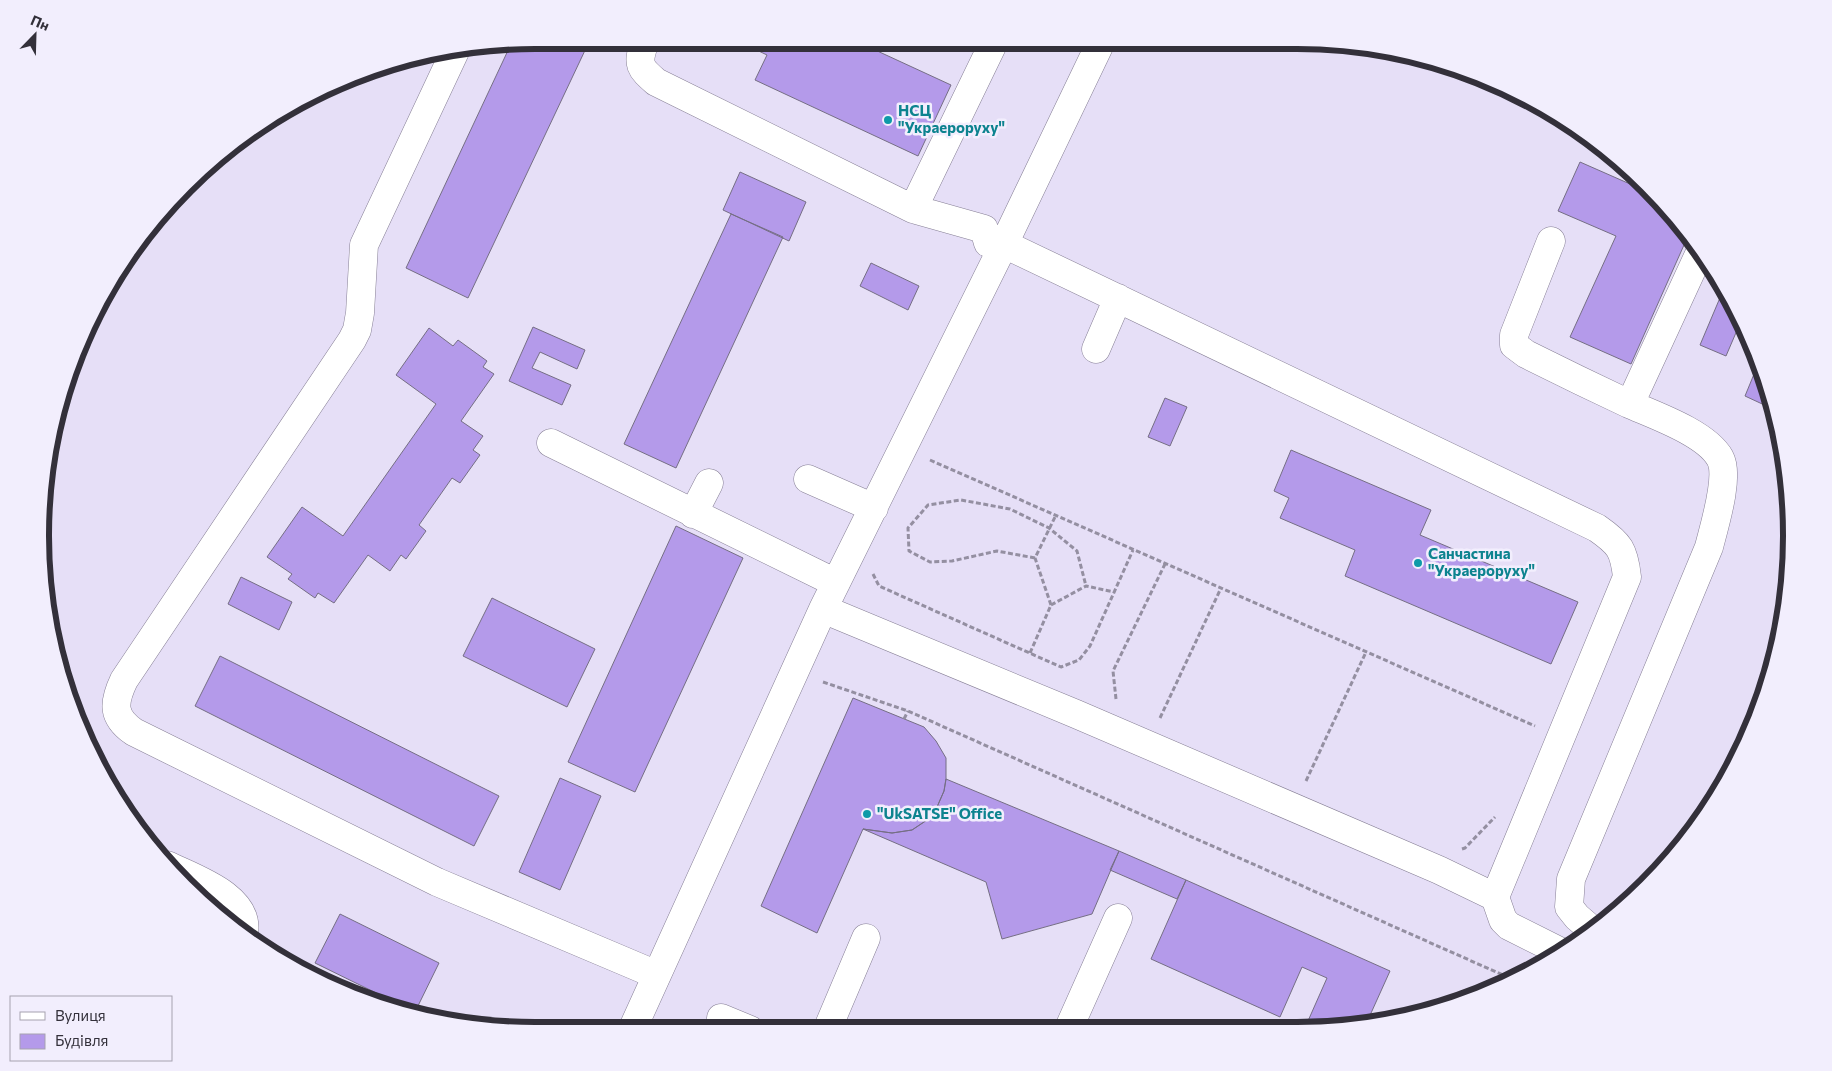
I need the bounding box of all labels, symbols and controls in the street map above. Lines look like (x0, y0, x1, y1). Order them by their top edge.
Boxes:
north arrow (10, 10, 60, 60)
text: Пн (28, 11, 52, 34)
place label: НСЦ "Украероруху" (898, 101, 1005, 136)
marker: НСЦ "Украероруху" (882, 114, 894, 126)
place label: Санчастина "Украероруху" (1428, 544, 1535, 579)
marker: Санчастина "Украероруху" (1412, 557, 1424, 569)
place label: "UkSATSE" Office (877, 804, 1002, 822)
marker: "UkSATSE" Office (861, 808, 873, 820)
legend (10, 996, 172, 1061)
text: Вулиця (55, 1006, 106, 1024)
text: Будівля (55, 1031, 108, 1049)

